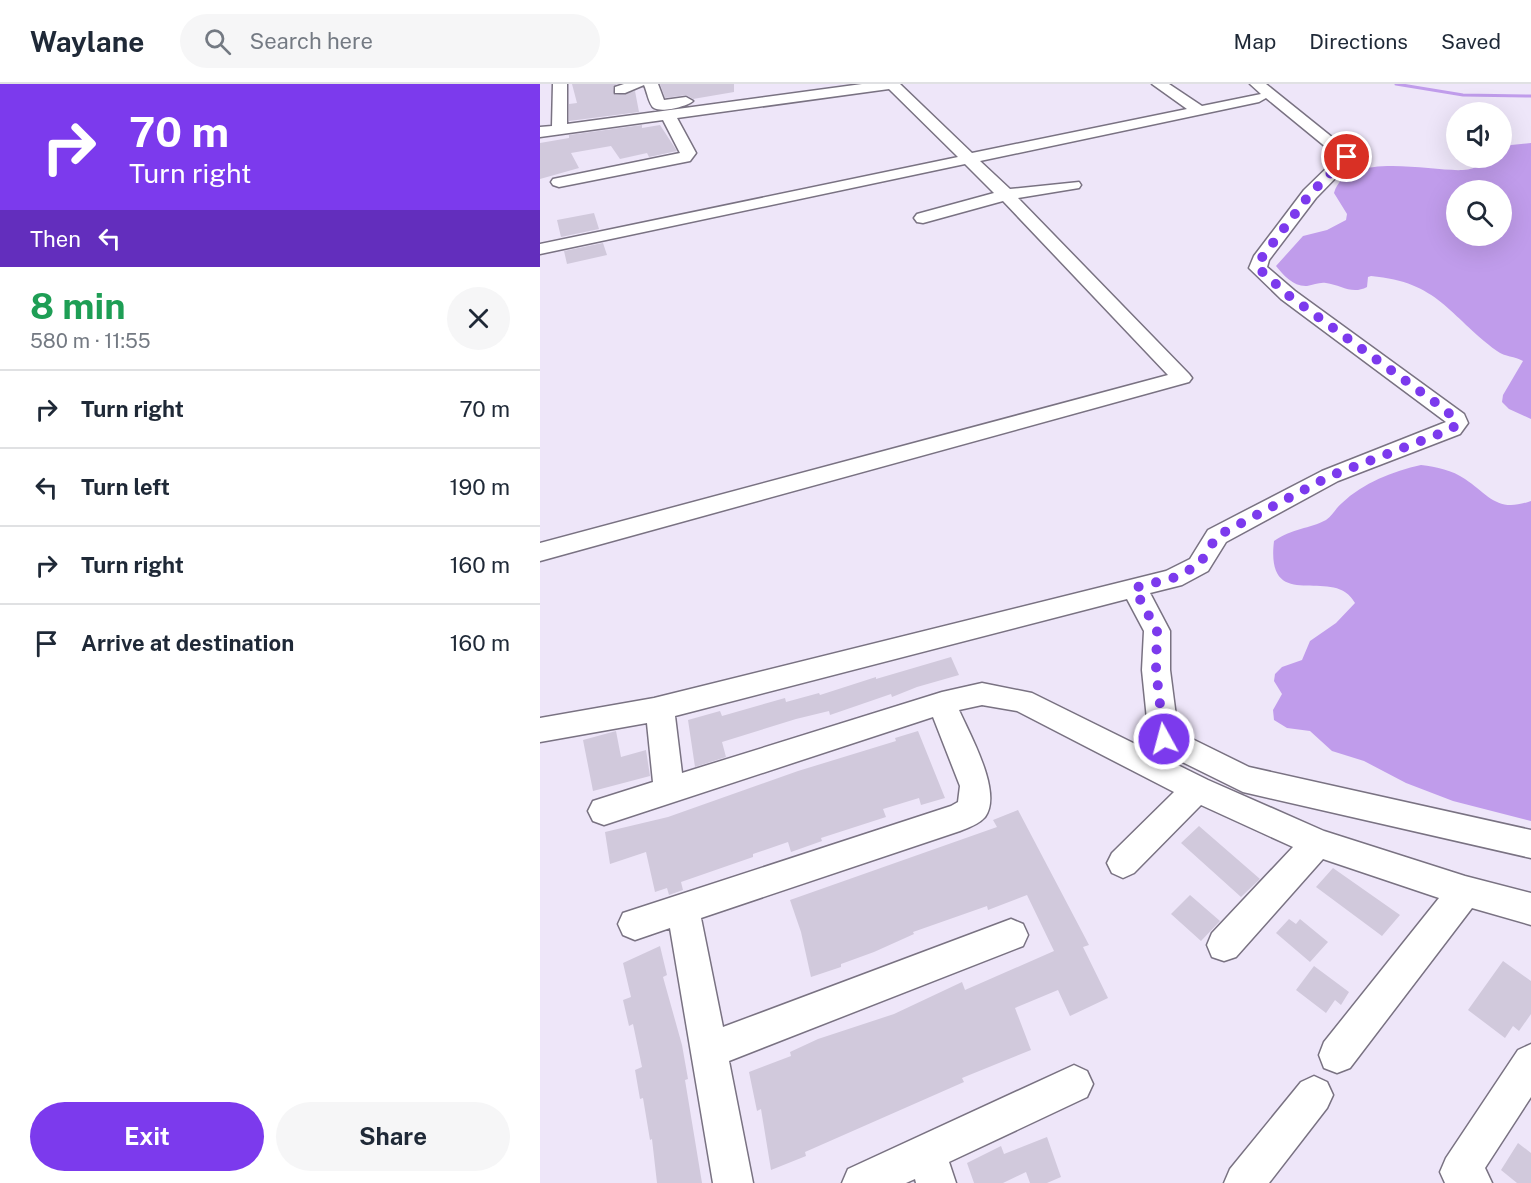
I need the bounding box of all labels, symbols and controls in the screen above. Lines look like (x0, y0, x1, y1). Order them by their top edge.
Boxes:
search box (180, 14, 600, 68)
text: Waylane (30, 25, 144, 58)
icon: search (201, 25, 234, 58)
text: Search here (249, 28, 373, 54)
text: Map (1234, 29, 1276, 54)
text: Directions (1309, 29, 1408, 54)
text: Saved (1441, 29, 1501, 54)
map controls (1446, 102, 1512, 246)
button: sound (1446, 102, 1512, 168)
text: 70 m (129, 107, 229, 156)
icon: right (30, 108, 108, 186)
pin (1321, 131, 1372, 182)
icon: arrive (1330, 140, 1363, 173)
text: Turn right (129, 157, 252, 189)
button: search (1446, 180, 1512, 246)
icon: left (93, 222, 126, 255)
text: Then (30, 226, 81, 252)
text: 8 min (30, 285, 126, 327)
button: close (447, 287, 510, 350)
text: 580 m · 11:55 (30, 329, 151, 353)
icon: right (30, 393, 63, 426)
text: Turn right (81, 396, 184, 422)
text: 70 m (459, 396, 510, 422)
icon: left (30, 471, 63, 504)
text: Turn left (81, 474, 170, 500)
text: 190 m (450, 474, 510, 500)
icon: right (30, 549, 63, 582)
text: Turn right (81, 552, 184, 578)
text: 160 m (450, 552, 510, 578)
icon: arrive (30, 627, 63, 660)
text: Arrive at destination (81, 630, 294, 656)
text: 160 m (450, 630, 510, 656)
position arrow (1132, 707, 1196, 771)
button: Exit (30, 1102, 264, 1171)
button: Share (276, 1102, 510, 1171)

